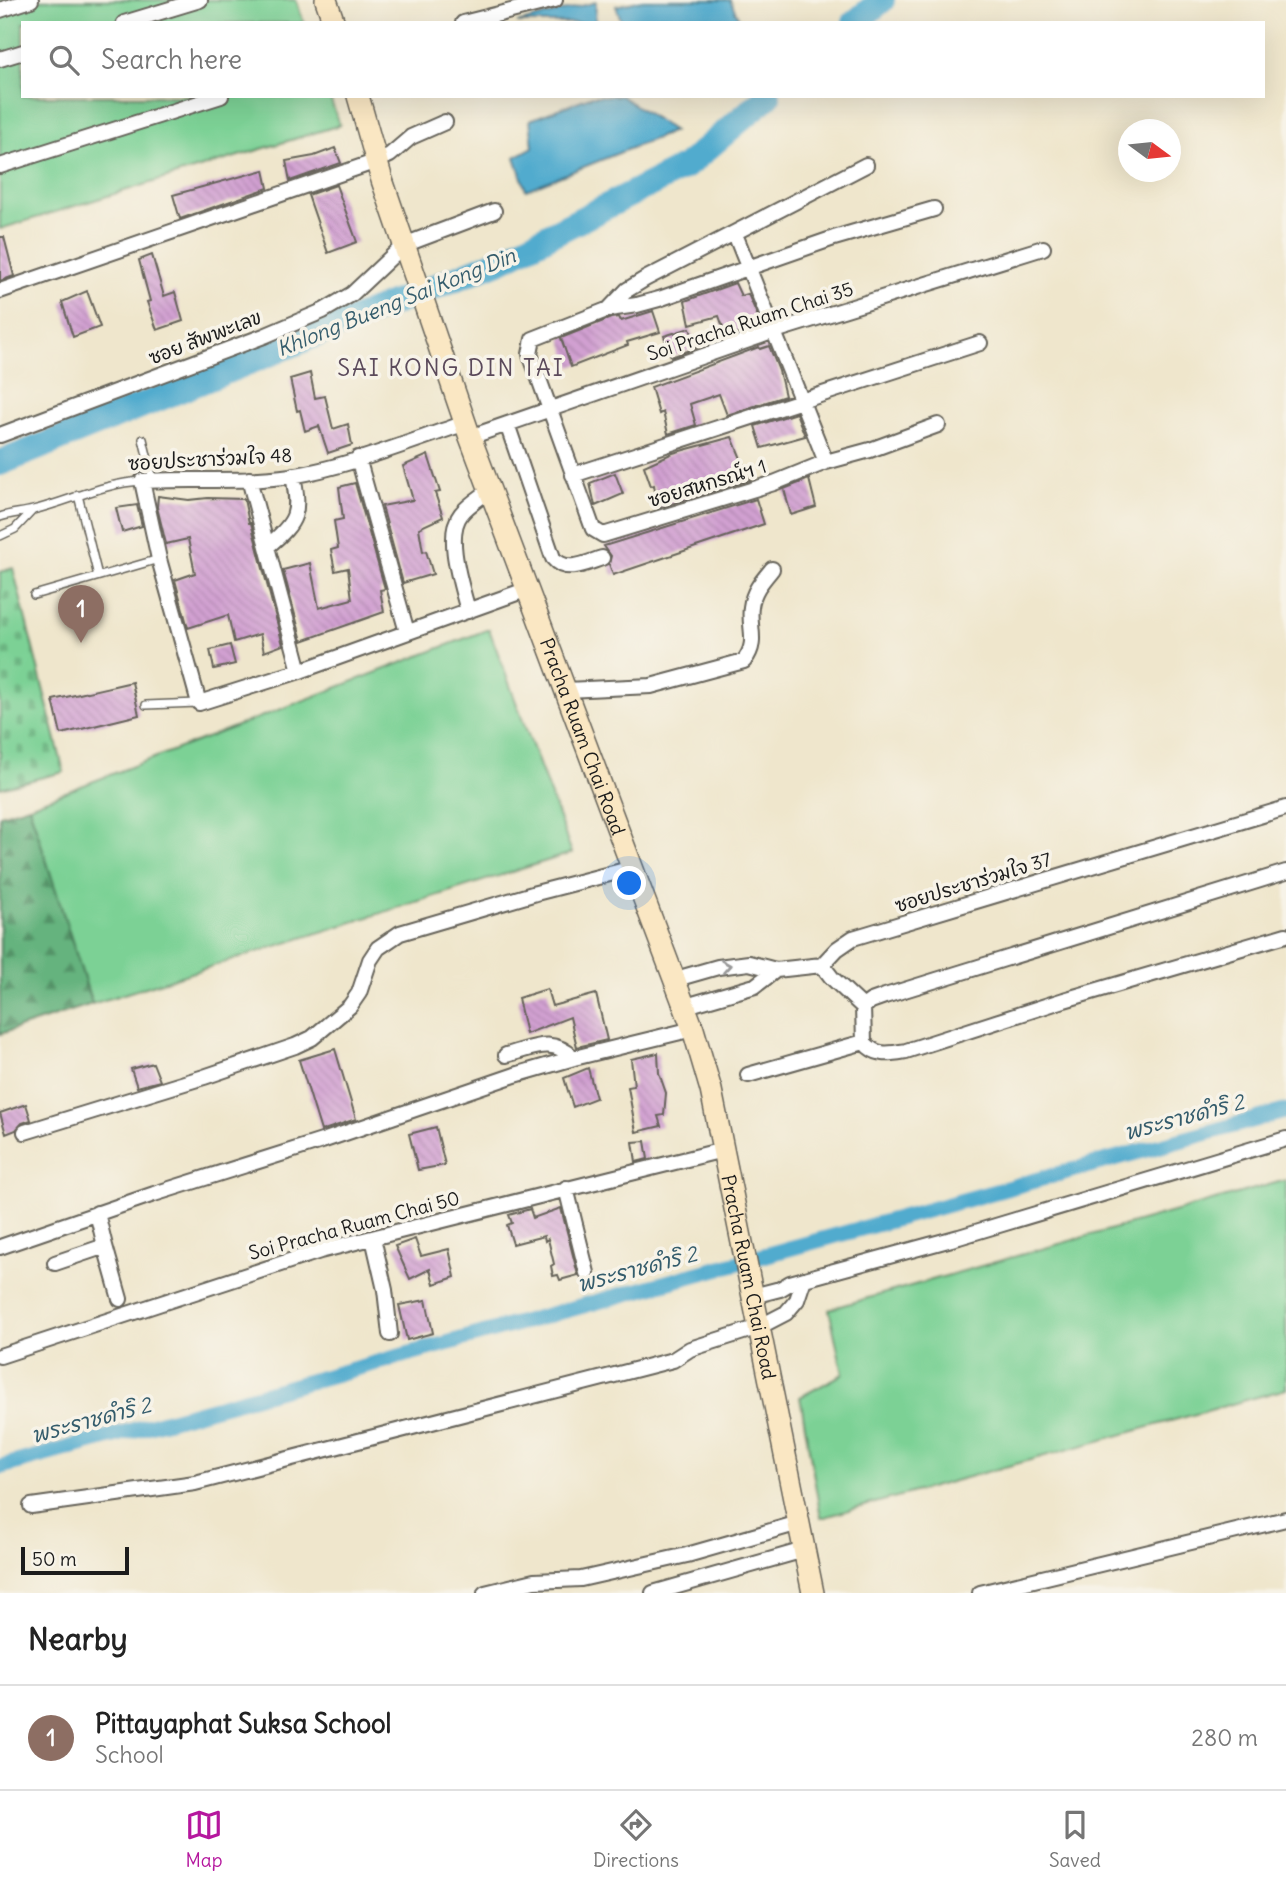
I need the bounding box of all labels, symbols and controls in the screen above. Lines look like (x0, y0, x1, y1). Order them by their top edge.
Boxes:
search box (21, 21, 1265, 98)
icon: search (45, 41, 83, 79)
text: Search here (101, 43, 242, 76)
north arrow (1118, 119, 1181, 182)
water label: Khlong Bueng Sai Kong Din (273, 241, 520, 362)
street label: Soi Pracha Ruam Chai 35 (644, 276, 856, 366)
street label: ซอย สัพพะเลข (145, 304, 265, 370)
district label: SAI KONG DIN TAI (337, 353, 565, 382)
street label: ซอยประชาร่วมใจ 48 (127, 443, 293, 475)
street label: ซอยสหกรณ์ฯ 1 (645, 454, 769, 512)
pin: 1 (58, 585, 104, 643)
street label: Pracha Ruam Chai Road (535, 635, 631, 838)
street label: ซอยประชาร่วมใจ 37 (892, 847, 1054, 917)
your location (612, 866, 646, 900)
one-way arrow (720, 959, 732, 974)
water label: พระราชดำริ 2 (1121, 1088, 1248, 1146)
street label: Pracha Ruam Chai Road (716, 1172, 781, 1382)
street label: Soi Pracha Ruam Chai 50 (246, 1185, 462, 1265)
water label: พระราชดำริ 2 (574, 1240, 701, 1298)
water label: พระราชดำริ 2 (28, 1391, 155, 1449)
scale bar (21, 1544, 130, 1576)
text: 50 m (32, 1547, 77, 1571)
text: Nearby (28, 1620, 128, 1658)
text: Pittayaphat Suksa School (95, 1707, 391, 1740)
text: 1 (46, 1723, 56, 1752)
text: 280 m (1191, 1723, 1258, 1752)
text: School (95, 1740, 164, 1769)
tab: Map (185, 1806, 223, 1872)
tab: Directions (593, 1806, 679, 1872)
tab: Saved (1049, 1806, 1101, 1872)

